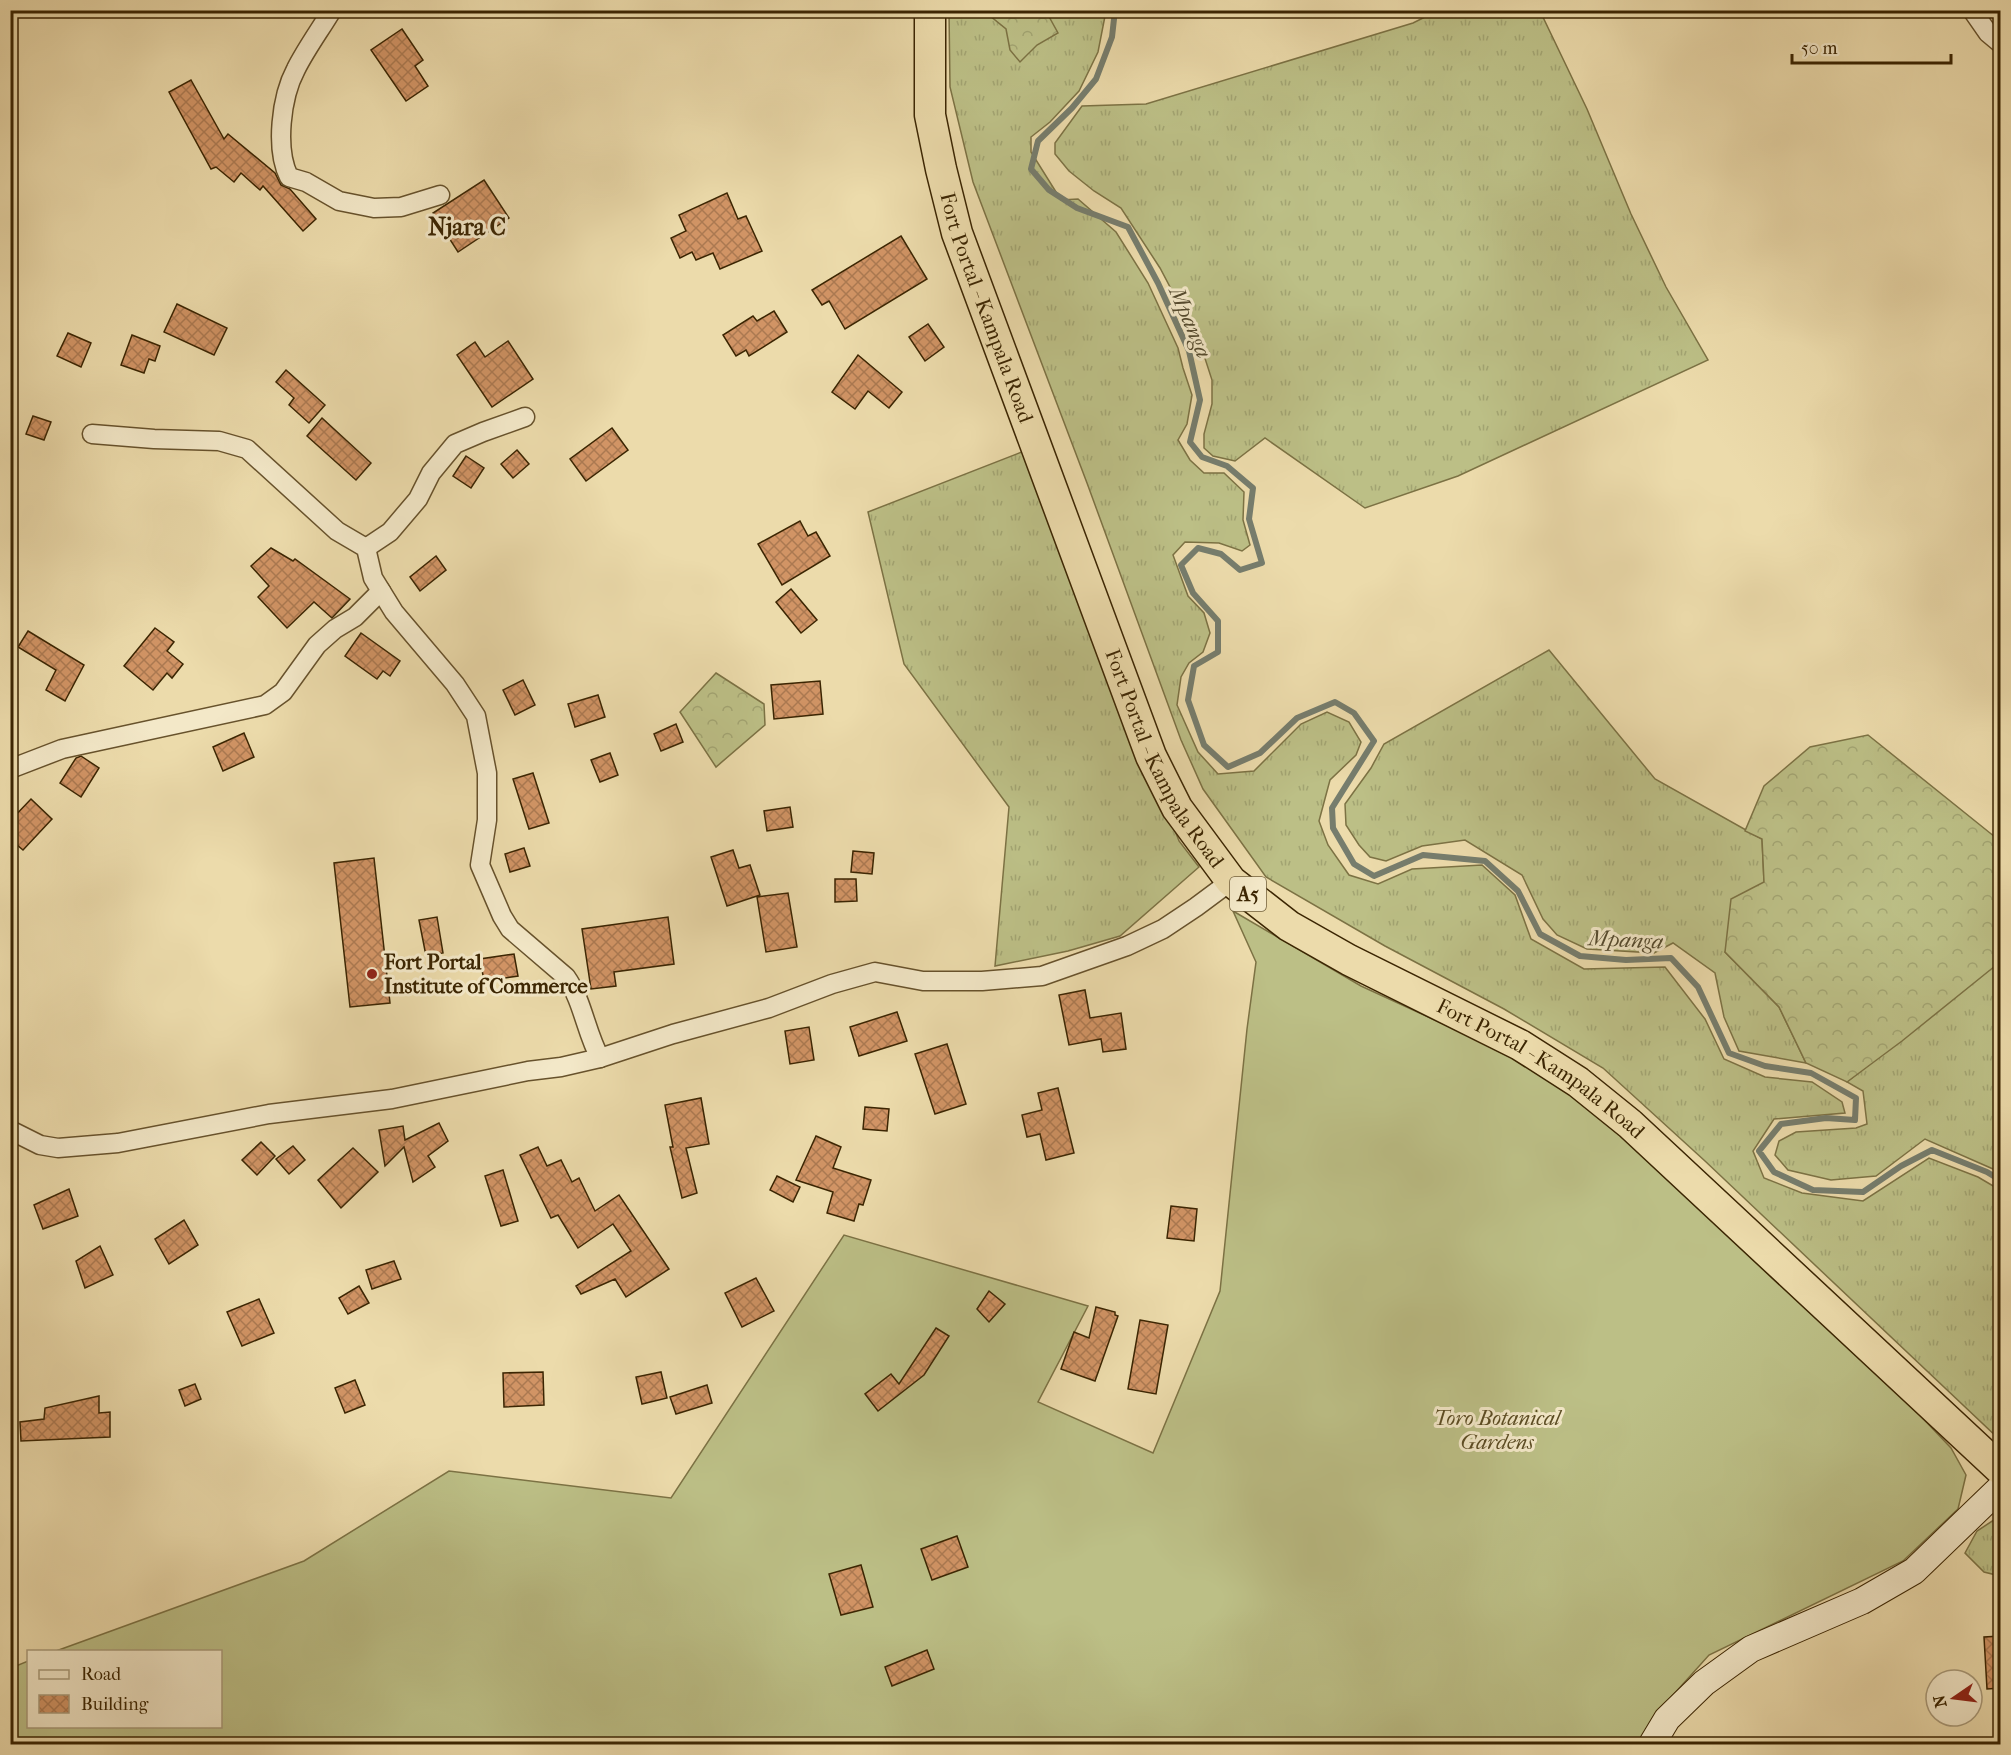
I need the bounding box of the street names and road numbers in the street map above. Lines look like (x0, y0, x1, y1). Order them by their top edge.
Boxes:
street label: Fort Portal - Kampala Road (935, 190, 1038, 426)
street label: Fort Portal - Kampala Road (1100, 646, 1229, 873)
road number: A5 (1230, 877, 1266, 911)
street label: Fort Portal - Kampala Road (1433, 994, 1650, 1144)

